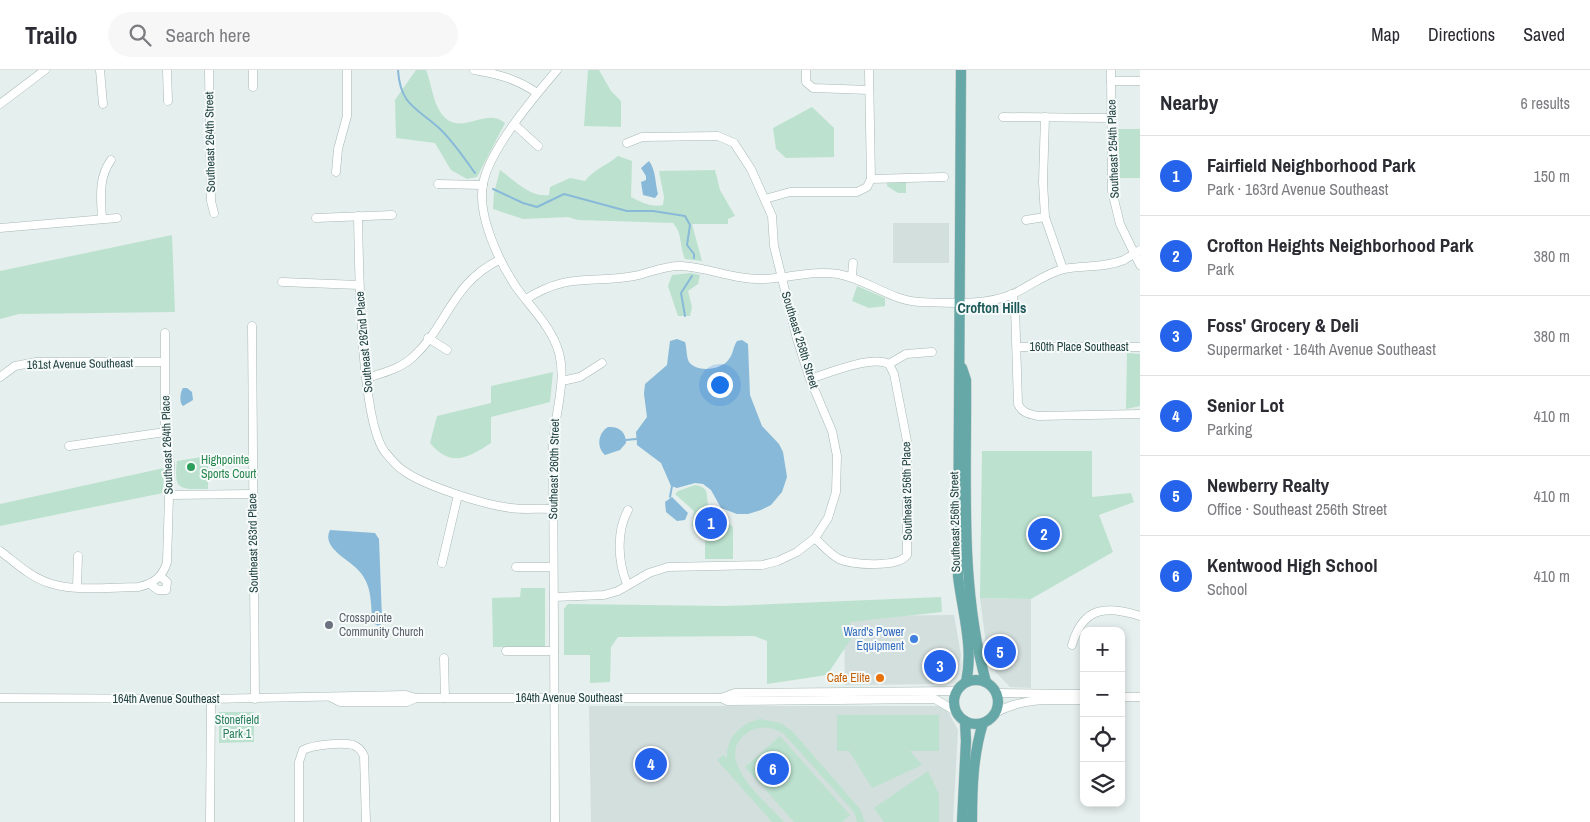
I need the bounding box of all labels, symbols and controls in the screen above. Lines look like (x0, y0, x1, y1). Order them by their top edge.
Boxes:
search box (108, 12, 458, 57)
text: Trailo (25, 19, 78, 51)
icon: search (126, 21, 154, 49)
text: Search here (166, 22, 250, 48)
text: Map (1371, 22, 1400, 47)
text: Directions (1428, 22, 1495, 47)
text: Saved (1523, 22, 1565, 47)
text: Nearby (1160, 88, 1218, 117)
street label: Southeast 264th Street (201, 91, 219, 192)
text: 6 results (1520, 92, 1570, 114)
street label: Southeast 254th Place (1103, 99, 1123, 199)
text: Fairfield Neighborhood Park (1207, 152, 1416, 178)
text: 1 (1172, 165, 1180, 187)
text: 150 m (1534, 165, 1570, 187)
text: Park · 163rd Avenue Southeast (1207, 178, 1388, 200)
text: Crofton Heights Neighborhood Park (1207, 232, 1474, 258)
text: 2 (1172, 245, 1180, 267)
text: 380 m (1534, 245, 1570, 267)
text: Park (1207, 258, 1234, 280)
street label: Southeast 258th Street (778, 290, 822, 391)
street label: Southeast 262nd Place (352, 291, 376, 393)
district label: Crofton Hills (958, 299, 1026, 317)
text: Foss' Grocery & Deli (1207, 312, 1359, 338)
text: 3 (1172, 325, 1180, 347)
text: 380 m (1534, 325, 1570, 347)
text: Supermarket · 164th Avenue Southeast (1207, 338, 1436, 360)
street label: 160th Place Southeast (1029, 339, 1129, 355)
street label: 161st Avenue Southeast (27, 355, 134, 373)
your location (707, 372, 733, 398)
text: Senior Lot (1207, 392, 1284, 418)
street label: Southeast 264th Place (157, 395, 177, 495)
text: 4 (1172, 405, 1180, 427)
text: 410 m (1534, 405, 1570, 427)
street label: Southeast 260th Street (545, 418, 563, 519)
text: Parking (1207, 418, 1252, 440)
street label: Southeast 256th Place (898, 441, 916, 541)
place label: Highpointe Sports Court (201, 452, 257, 482)
marker: Highpointe Sports Court (185, 461, 197, 473)
street label: Southeast 256th Street (946, 471, 964, 572)
text: Newberry Realty (1207, 472, 1329, 498)
text: 5 (1172, 485, 1180, 507)
text: 410 m (1534, 485, 1570, 507)
street label: Southeast 263rd Place (244, 493, 262, 593)
text: Office · Southeast 256th Street (1207, 498, 1387, 520)
pin: 1 (695, 504, 727, 542)
pin: 2 (1028, 515, 1060, 553)
text: Kentwood High School (1207, 552, 1378, 578)
text: 6 (1172, 565, 1180, 587)
text: 410 m (1534, 565, 1570, 587)
text: School (1207, 578, 1247, 600)
place label: Crosspointe Community Church (339, 610, 424, 640)
marker: Crosspointe Community Church (323, 619, 335, 631)
place label: Ward's Power Equipment (843, 624, 905, 654)
map controls (1080, 627, 1125, 807)
button: + (1080, 627, 1125, 672)
marker: Ward's Power Equipment (908, 633, 920, 645)
pin: 5 (984, 633, 1016, 671)
pin: 3 (924, 647, 956, 685)
place label: Cafe Elite (827, 670, 870, 686)
marker: Cafe Elite (874, 672, 886, 684)
button: − (1080, 672, 1125, 717)
street label: 164th Avenue Southeast (515, 690, 623, 706)
street label: 164th Avenue Southeast (112, 691, 220, 707)
park label: Stonefield Park 1 (215, 712, 259, 742)
button: locate (1080, 717, 1125, 762)
pin: 4 (635, 745, 667, 783)
pin: 6 (757, 750, 789, 788)
button: layers (1080, 762, 1125, 807)

